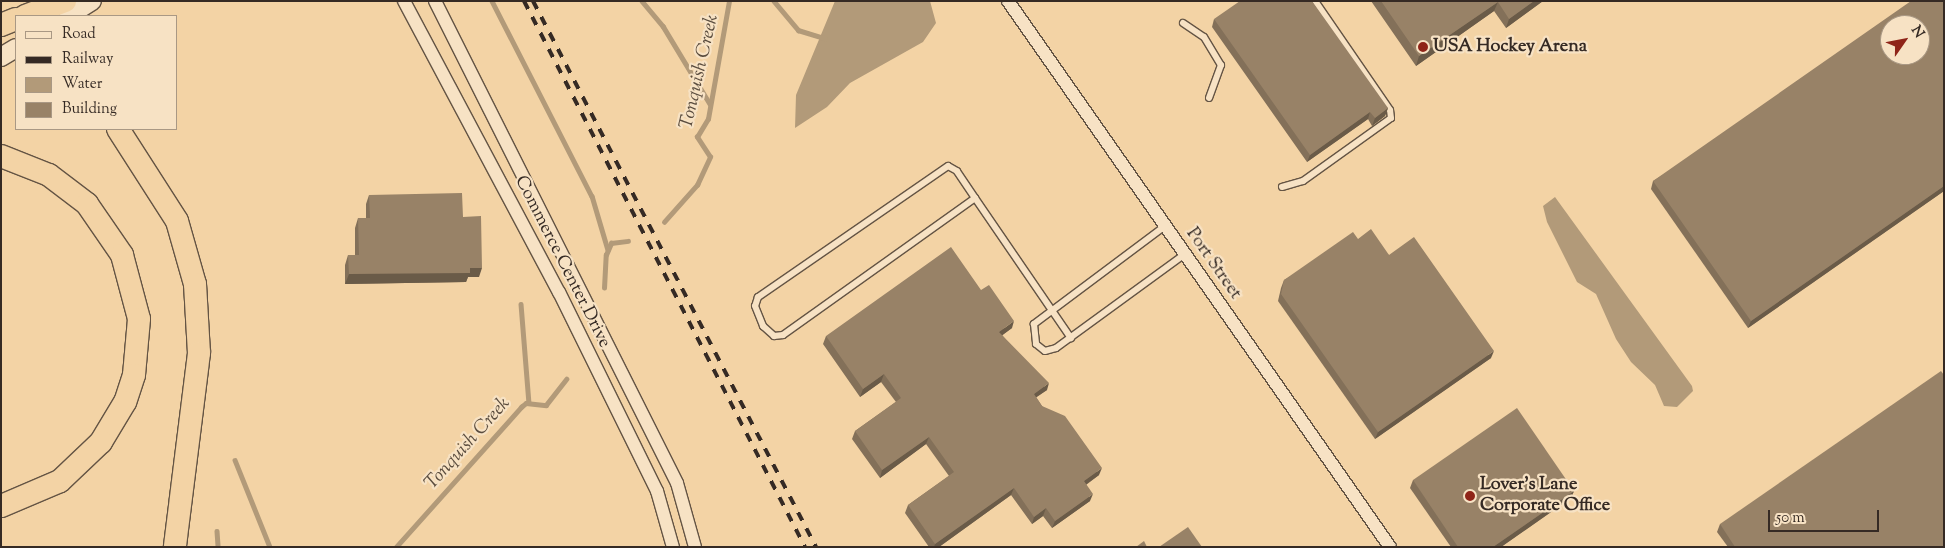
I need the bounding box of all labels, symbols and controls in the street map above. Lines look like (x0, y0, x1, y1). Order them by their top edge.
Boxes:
water label: Tonquish Creek (676, 13, 724, 131)
legend (15, 15, 178, 130)
north arrow (1880, 15, 1930, 65)
text: N (1905, 22, 1928, 43)
text: Road (62, 24, 96, 45)
place label: USA Hockey Arena (1433, 36, 1587, 58)
marker: USA Hockey Arena (1417, 41, 1429, 53)
text: Railway (62, 49, 113, 70)
text: Water (62, 74, 102, 95)
text: Building (62, 99, 117, 120)
street label: Commerce Center Drive (509, 172, 615, 352)
street label: Port Street (1181, 224, 1245, 304)
water label: Tonquish Creek (420, 393, 516, 495)
place label: Lover's Lane Corporate Office (1480, 475, 1610, 518)
marker: Lover's Lane Corporate Office (1464, 490, 1476, 502)
scale bar (1770, 500, 1881, 532)
text: 50 m (1776, 508, 1805, 529)

